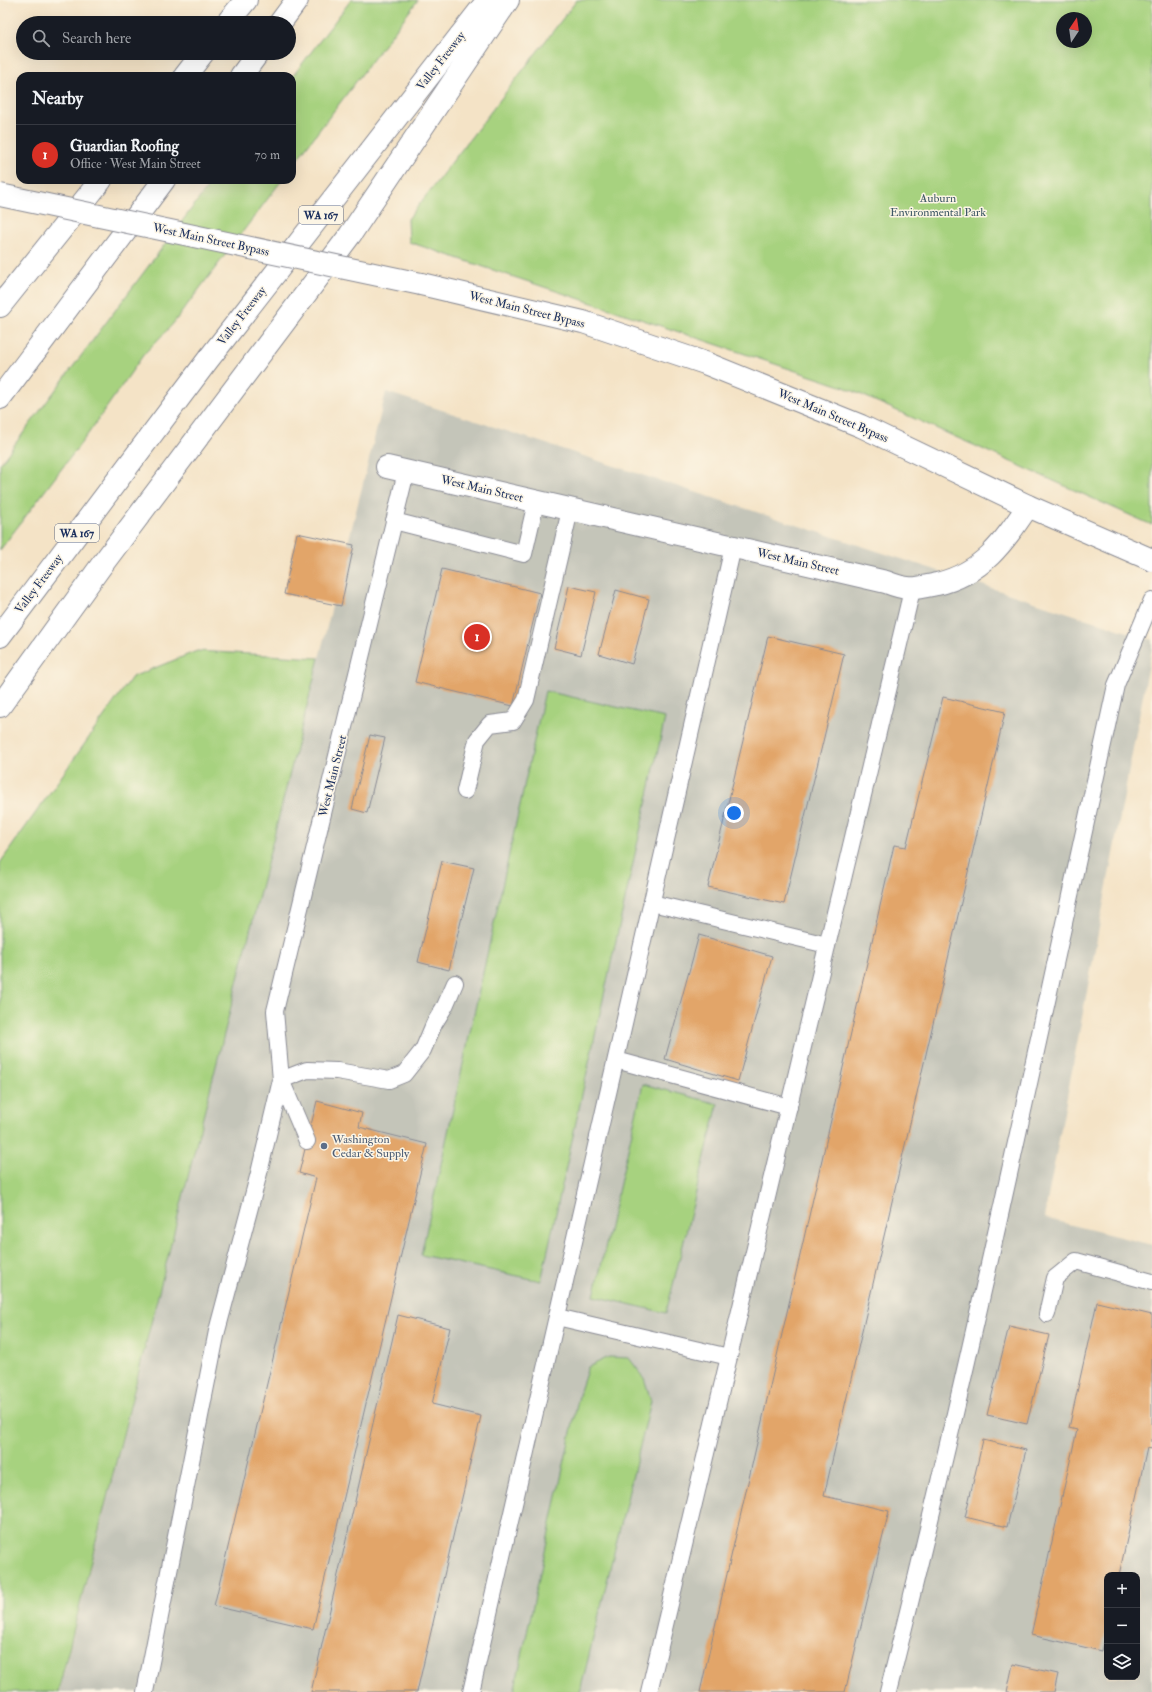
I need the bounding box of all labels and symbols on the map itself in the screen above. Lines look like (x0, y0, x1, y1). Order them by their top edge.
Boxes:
north arrow (1056, 12, 1092, 48)
street label: Valley Freeway (413, 28, 469, 93)
park label: Auburn Environmental Park (890, 191, 986, 220)
road number: WA 167 (299, 206, 343, 224)
street label: West Main Street Bypass (150, 220, 271, 260)
street label: Valley Freeway (214, 283, 270, 348)
street label: West Main Street Bypass (467, 288, 586, 332)
street label: West Main Street Bypass (774, 385, 891, 446)
street label: West Main Street (438, 472, 525, 506)
road number: WA 167 (55, 524, 99, 542)
street label: West Main Street (754, 545, 841, 579)
street label: Valley Freeway (12, 551, 67, 617)
pin: 1 (464, 622, 490, 652)
street label: West Main Street (315, 733, 350, 820)
your location (724, 803, 744, 823)
place label: Washington Cedar & Supply (331, 1132, 410, 1161)
marker: Washington Cedar & Supply (319, 1141, 329, 1151)

